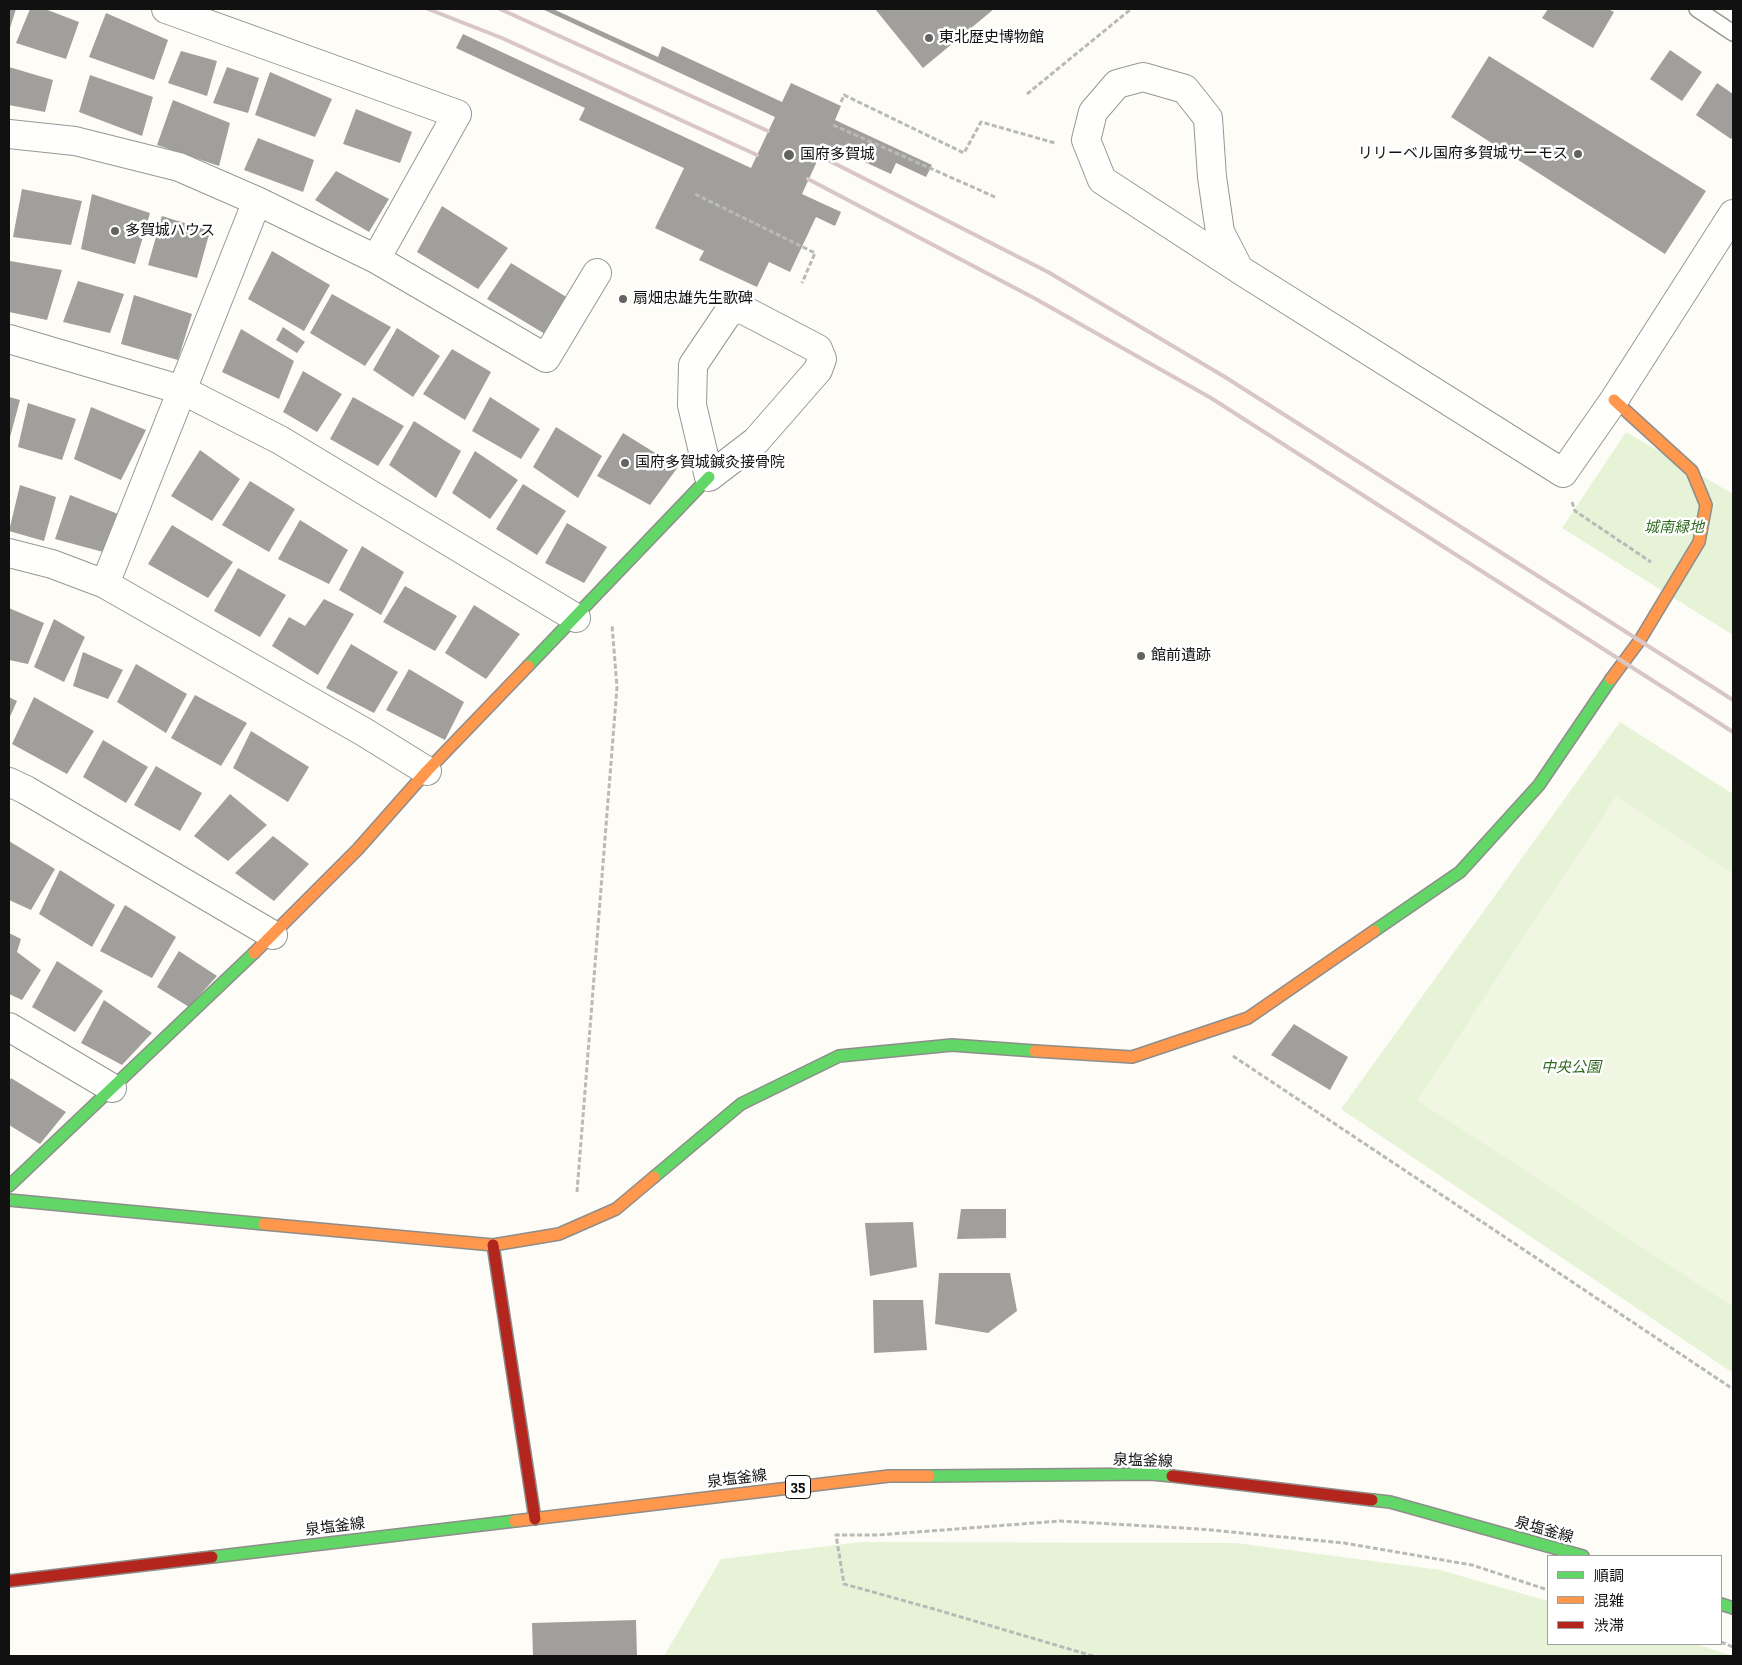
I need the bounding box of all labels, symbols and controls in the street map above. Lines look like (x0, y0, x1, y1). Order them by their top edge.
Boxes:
place label: 東北歴史博物館 (939, 29, 1044, 47)
marker: 東北歴史博物館 (923, 32, 935, 44)
place label: リリーベル国府多賀城サーモス (1358, 145, 1568, 163)
place label: 国府多賀城 (800, 146, 875, 164)
marker: 国府多賀城 (782, 148, 796, 162)
marker: リリーベル国府多賀城サーモス (1572, 148, 1584, 160)
place label: 多賀城ハウス (125, 222, 215, 240)
marker: 多賀城ハウス (109, 225, 121, 237)
place label: 扇畑忠雄先生歌碑 (633, 290, 753, 308)
marker: 扇畑忠雄先生歌碑 (617, 293, 629, 305)
place label: 国府多賀城鍼灸接骨院 (635, 454, 785, 472)
marker: 国府多賀城鍼灸接骨院 (619, 457, 631, 469)
park label: 城南緑地 (1644, 519, 1704, 537)
place label: 館前遺跡 (1151, 647, 1211, 665)
marker: 館前遺跡 (1135, 650, 1147, 662)
park label: 中央公園 (1541, 1059, 1601, 1077)
street label: 泉塩釜線 (1113, 1451, 1173, 1471)
street label: 泉塩釜線 (706, 1466, 768, 1492)
road number: 35 (786, 1475, 810, 1498)
street label: 泉塩釜線 (1513, 1513, 1575, 1547)
street label: 泉塩釜線 (304, 1514, 366, 1540)
legend (1547, 1555, 1722, 1645)
text: 順調 (1594, 1567, 1624, 1585)
text: 混雑 (1594, 1592, 1624, 1610)
text: 渋滞 (1594, 1617, 1624, 1635)

